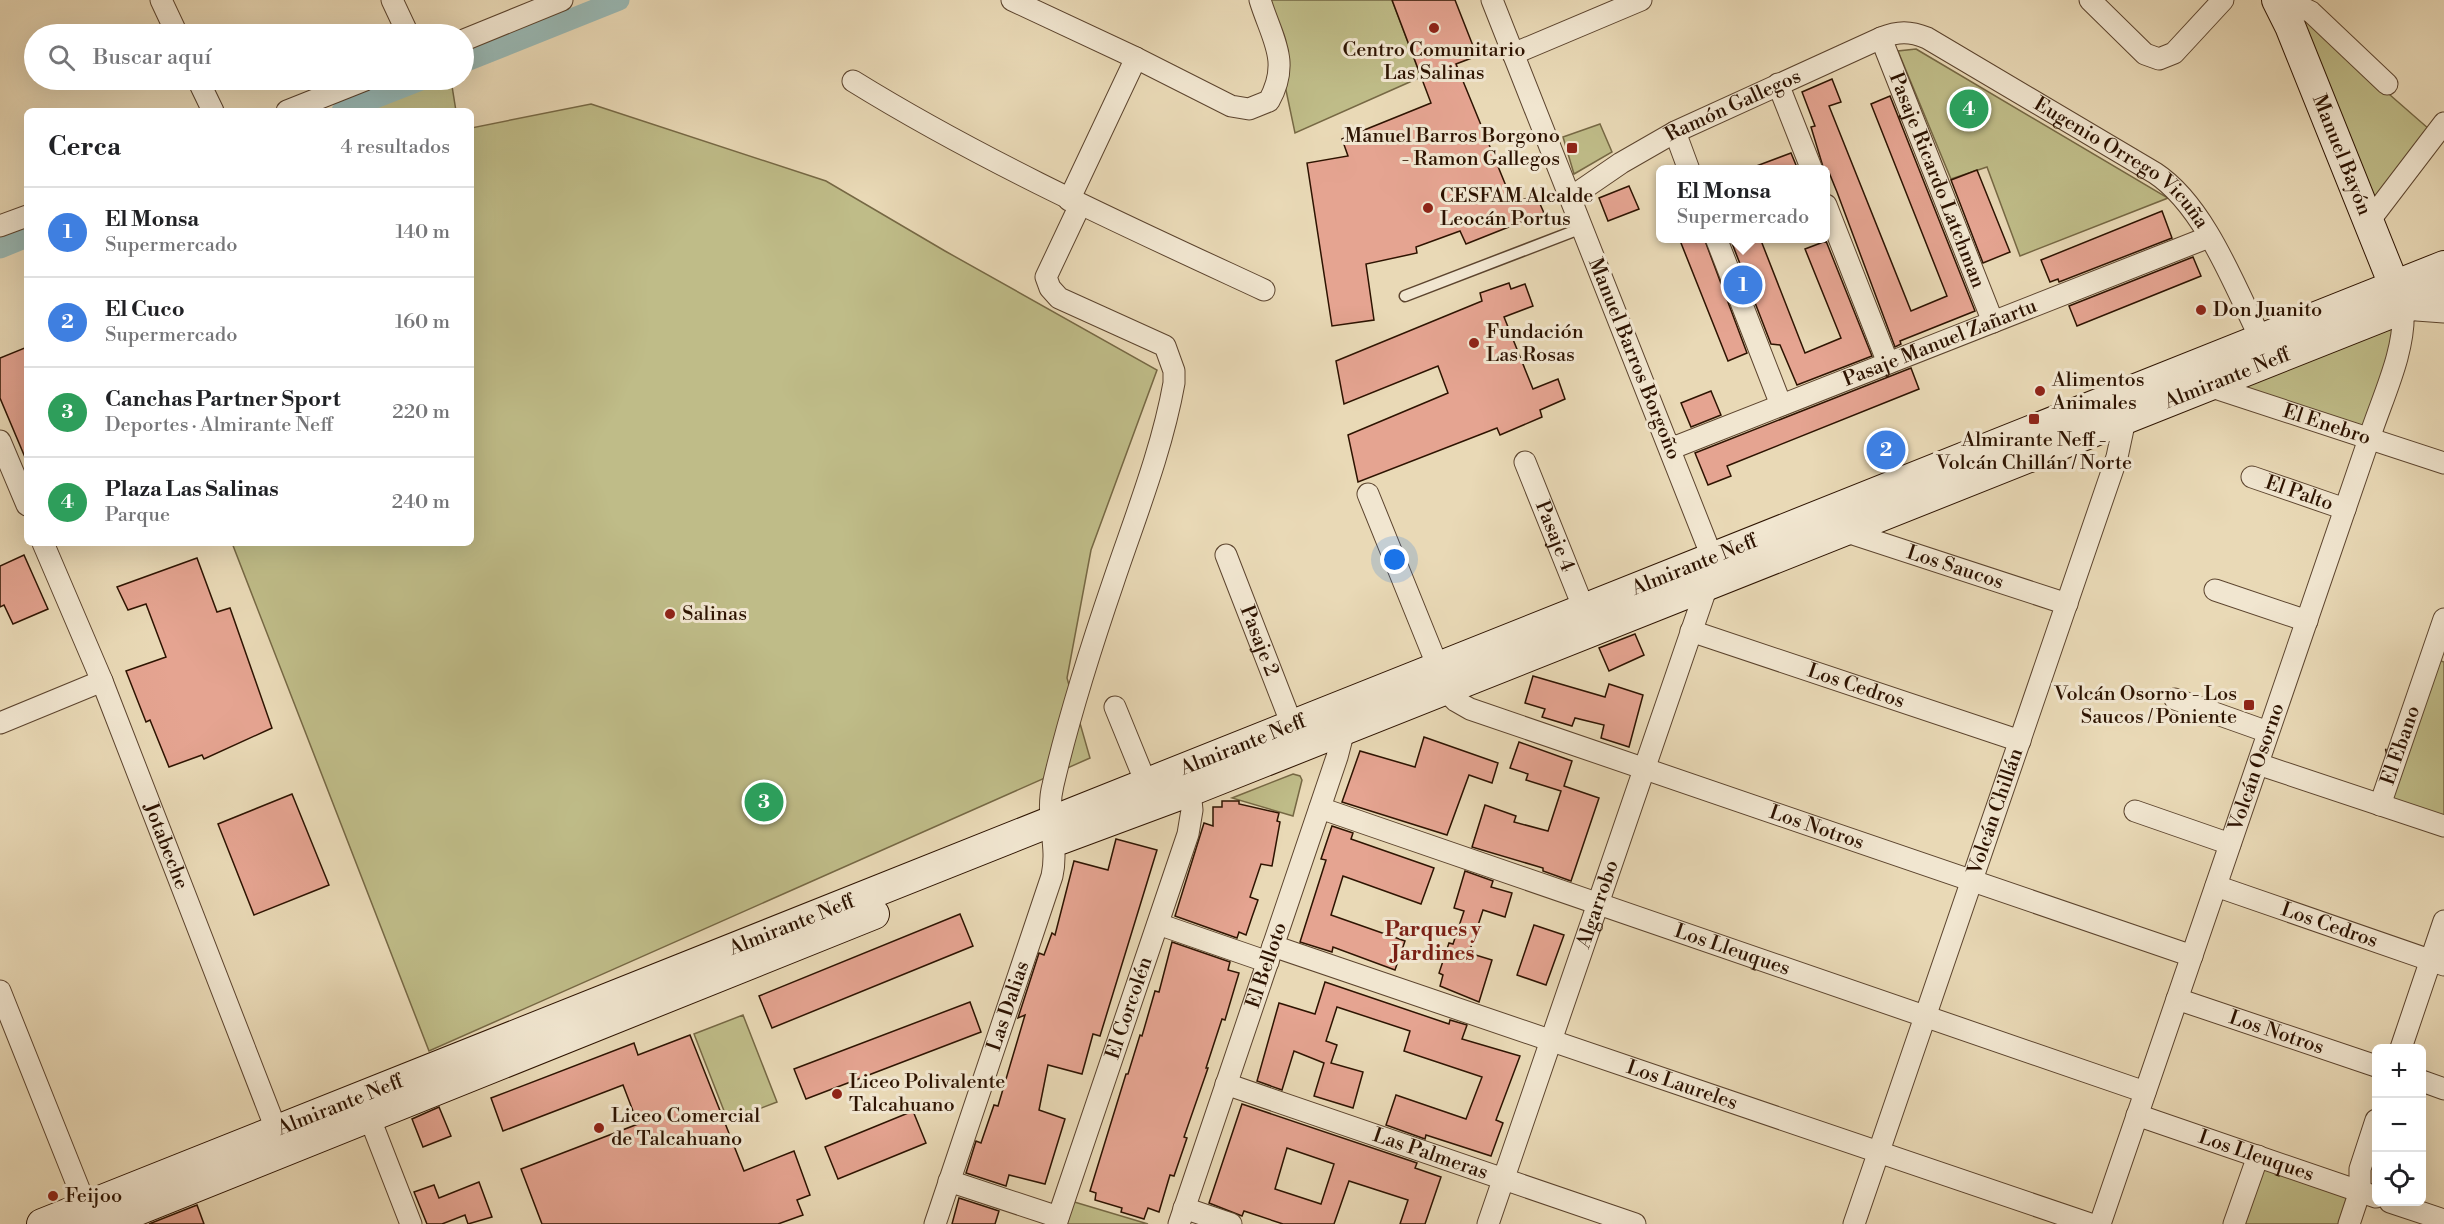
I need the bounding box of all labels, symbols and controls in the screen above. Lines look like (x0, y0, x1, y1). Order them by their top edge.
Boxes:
marker: Centro Comunitario Las Salinas (1427, 21, 1441, 35)
search box (24, 24, 474, 90)
place label: Centro Comunitario Las Salinas (1342, 38, 1526, 86)
icon: search (45, 41, 78, 74)
text: Buscar aquí (93, 44, 211, 71)
street label: Ramón Gallegos (1661, 64, 1805, 148)
street label: Pasaje Ricardo Latchman (1883, 69, 1991, 292)
pin: 4 (1950, 86, 1988, 132)
street label: Manuel Bayón (2306, 91, 2377, 219)
street label: Eugenio Orrego Vicuña (2029, 92, 2215, 234)
place label: Manuel Barros Borgono - Ramon Gallegos (1344, 124, 1560, 172)
text: Cerca (48, 131, 121, 163)
text: 4 resultados (340, 135, 450, 160)
marker: Manuel Barros Borgono - Ramon Gallegos (1565, 141, 1579, 155)
popup (1656, 165, 1830, 243)
text: El Monsa (1677, 178, 1771, 205)
place label: CESFAM Alcalde Leocán Portus (1440, 184, 1593, 232)
marker: CESFAM Alcalde Leocán Portus (1421, 201, 1435, 215)
text: Supermercado (1677, 205, 1809, 230)
text: El Monsa (105, 206, 199, 233)
text: 1 (63, 220, 72, 245)
text: 140 m (395, 220, 450, 245)
text: Supermercado (105, 233, 237, 258)
street label: Manuel Barros Borgoño (1582, 254, 1686, 464)
pin: 1 (1724, 262, 1762, 308)
street label: Pasaje Manuel Zañartu (1839, 293, 2041, 392)
text: El Cuco (105, 296, 185, 323)
place label: Don Juanito (2213, 298, 2322, 323)
marker: Don Juanito (2194, 303, 2208, 317)
text: 2 (61, 310, 74, 335)
text: 160 m (395, 310, 450, 335)
place label: Fundación Las Rosas (1486, 320, 1584, 368)
text: Supermercado (105, 323, 237, 348)
marker: Fundación Las Rosas (1467, 336, 1481, 350)
street label: Almirante Neff (2160, 342, 2295, 415)
place label: Alimentos Animales (2051, 368, 2145, 416)
marker: Alimentos Animales (2033, 384, 2047, 398)
text: Canchas Partner Sport (105, 386, 340, 413)
street label: El Enebro (2280, 399, 2374, 451)
text: 3 (61, 400, 74, 425)
text: 220 m (392, 400, 450, 425)
marker: Almirante Neff - Volcán Chillán / Norte (2027, 412, 2041, 426)
text: Deportes · Almirante Neff (105, 413, 333, 438)
pin: 2 (1866, 428, 1906, 472)
place label: Almirante Neff - Volcán Chillán / Norte (1935, 428, 2132, 476)
street label: El Palto (2262, 470, 2337, 517)
text: Plaza Las Salinas (105, 476, 279, 503)
text: 4 (61, 490, 74, 515)
text: 240 m (392, 490, 450, 515)
street label: Pasaje 4 (1529, 497, 1580, 575)
text: Parque (105, 503, 170, 528)
street label: Almirante Neff (1627, 528, 1762, 602)
street label: Los Saucos (1904, 540, 2007, 595)
your location (1380, 545, 1409, 574)
place label: Salinas (682, 602, 747, 627)
street label: Pasaje 2 (1234, 602, 1284, 680)
marker: Salinas (663, 607, 677, 621)
street label: Los Cedros (1804, 658, 1908, 714)
place label: Volcán Osorno - Los Saucos / Poniente (2053, 682, 2237, 730)
marker: Volcán Osorno - Los Saucos / Poniente (2242, 698, 2256, 712)
street label: Volcán Osorno (2223, 700, 2290, 835)
street label: El Ébano (2375, 702, 2426, 788)
street label: Almirante Neff (1176, 708, 1311, 782)
street label: Volcán Chillán (1962, 745, 2029, 879)
pin: 3 (744, 780, 783, 824)
street label: Jotabeche (138, 798, 194, 893)
street label: Los Notros (1766, 800, 1867, 855)
street label: Algarrobo (1571, 857, 1624, 953)
street label: Almirante Neff (724, 888, 859, 962)
street label: Los Cedros (2278, 897, 2381, 954)
district label: Parques y Jardines (1385, 917, 1482, 967)
street label: Los Lleuques (1671, 918, 1793, 981)
street label: El Belloto (1240, 919, 1293, 1012)
street label: El Corcolén (1100, 953, 1158, 1063)
street label: Las Dalias (982, 958, 1035, 1054)
street label: Los Notros (2226, 1005, 2327, 1060)
map controls (2372, 1044, 2426, 1206)
button: + (2372, 1044, 2426, 1098)
street label: Los Laureles (1623, 1055, 1741, 1116)
street label: Almirante Neff (273, 1068, 408, 1142)
place label: Liceo Polivalente Talcahuano (849, 1070, 1005, 1118)
marker: Liceo Polivalente Talcahuano (830, 1087, 844, 1101)
button: − (2372, 1098, 2426, 1152)
place label: Liceo Comercial de Talcahuano (611, 1104, 760, 1152)
marker: Liceo Comercial de Talcahuano (592, 1121, 606, 1135)
street label: Las Palmeras (1370, 1123, 1491, 1185)
street label: Los Lleuques (2195, 1124, 2317, 1187)
button: locate (2372, 1152, 2426, 1206)
place label: Feijoo (65, 1184, 122, 1209)
marker: Feijoo (46, 1189, 60, 1203)

